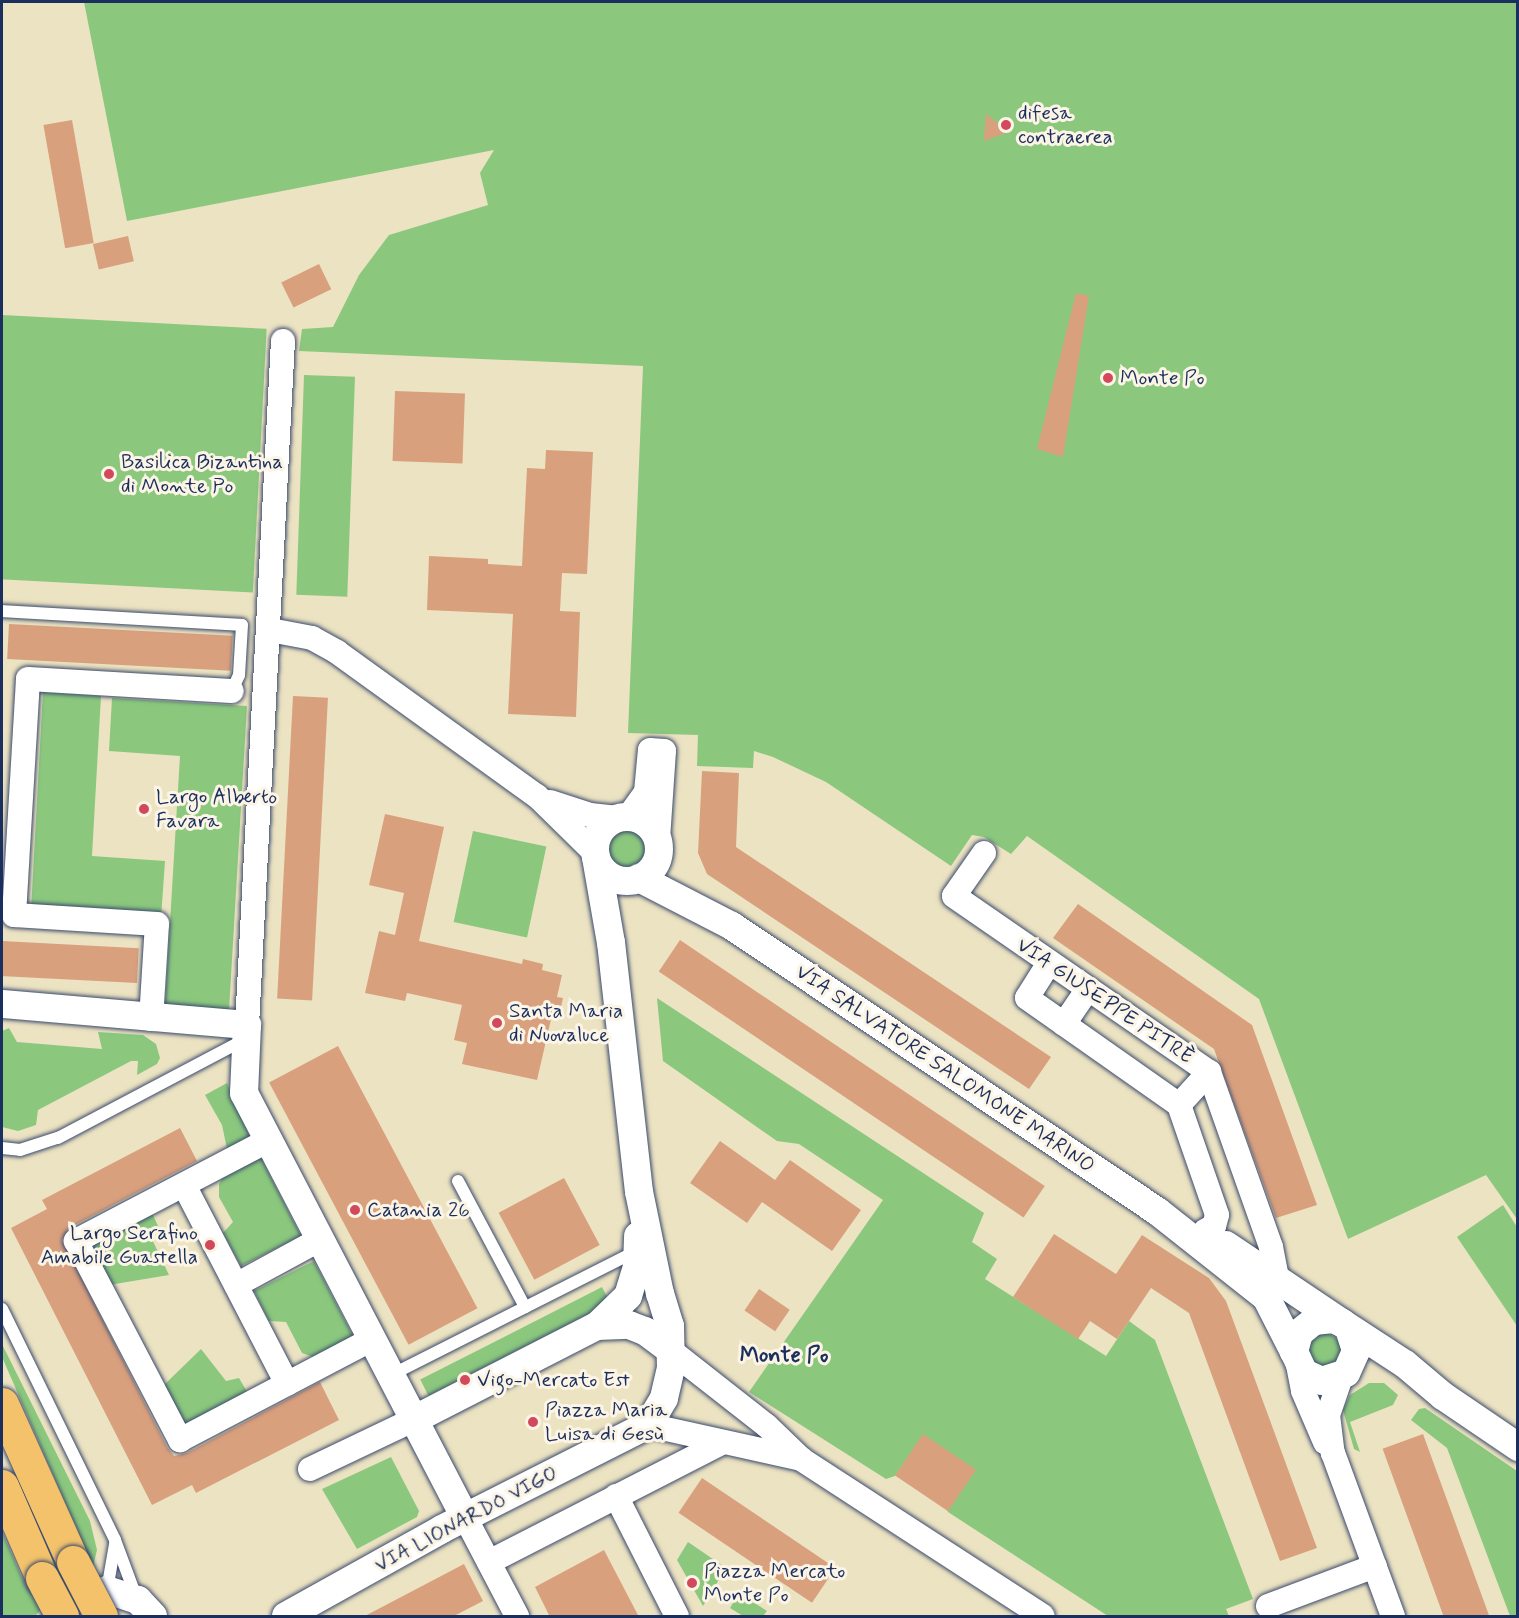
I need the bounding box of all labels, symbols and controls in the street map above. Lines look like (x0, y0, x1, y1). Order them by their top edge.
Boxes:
place label: difesa contraerea (1018, 100, 1113, 150)
marker: difesa contraerea (999, 118, 1013, 132)
place label: Monte Po (1120, 365, 1203, 391)
marker: Monte Po (1101, 371, 1115, 385)
place label: Basilica Bizantina di Monte Po (121, 449, 287, 499)
marker: Basilica Bizantina di Monte Po (102, 467, 116, 481)
place label: Largo Alberto Favara (156, 784, 277, 834)
marker: Largo Alberto Favara (137, 802, 151, 816)
street label: VIA GIUSEPPE PITRÈ (1010, 931, 1200, 1071)
street label: VIA SALVATORE SALOMONE MARINO (791, 960, 1099, 1178)
place label: Santa Maria di Nuovaluce (509, 998, 624, 1048)
marker: Santa Maria di Nuovaluce (490, 1016, 504, 1030)
place label: Catania 26 (367, 1197, 470, 1223)
marker: Catania 26 (348, 1203, 362, 1217)
place label: Largo Serafino Amabile Guastella (41, 1220, 198, 1270)
marker: Largo Serafino Amabile Guastella (203, 1238, 217, 1252)
district label: Monte Po (741, 1344, 827, 1370)
place label: Vigo-Mercato Est (477, 1367, 630, 1393)
marker: Vigo-Mercato Est (458, 1373, 472, 1387)
place label: Piazza Maria Luisa di Gesù (545, 1397, 667, 1447)
marker: Piazza Maria Luisa di Gesù (526, 1415, 540, 1429)
street label: VIA LIONARDO VIGO (368, 1459, 564, 1579)
place label: Piazza Mercato Monte Po (704, 1558, 845, 1608)
marker: Piazza Mercato Monte Po (685, 1576, 699, 1590)

